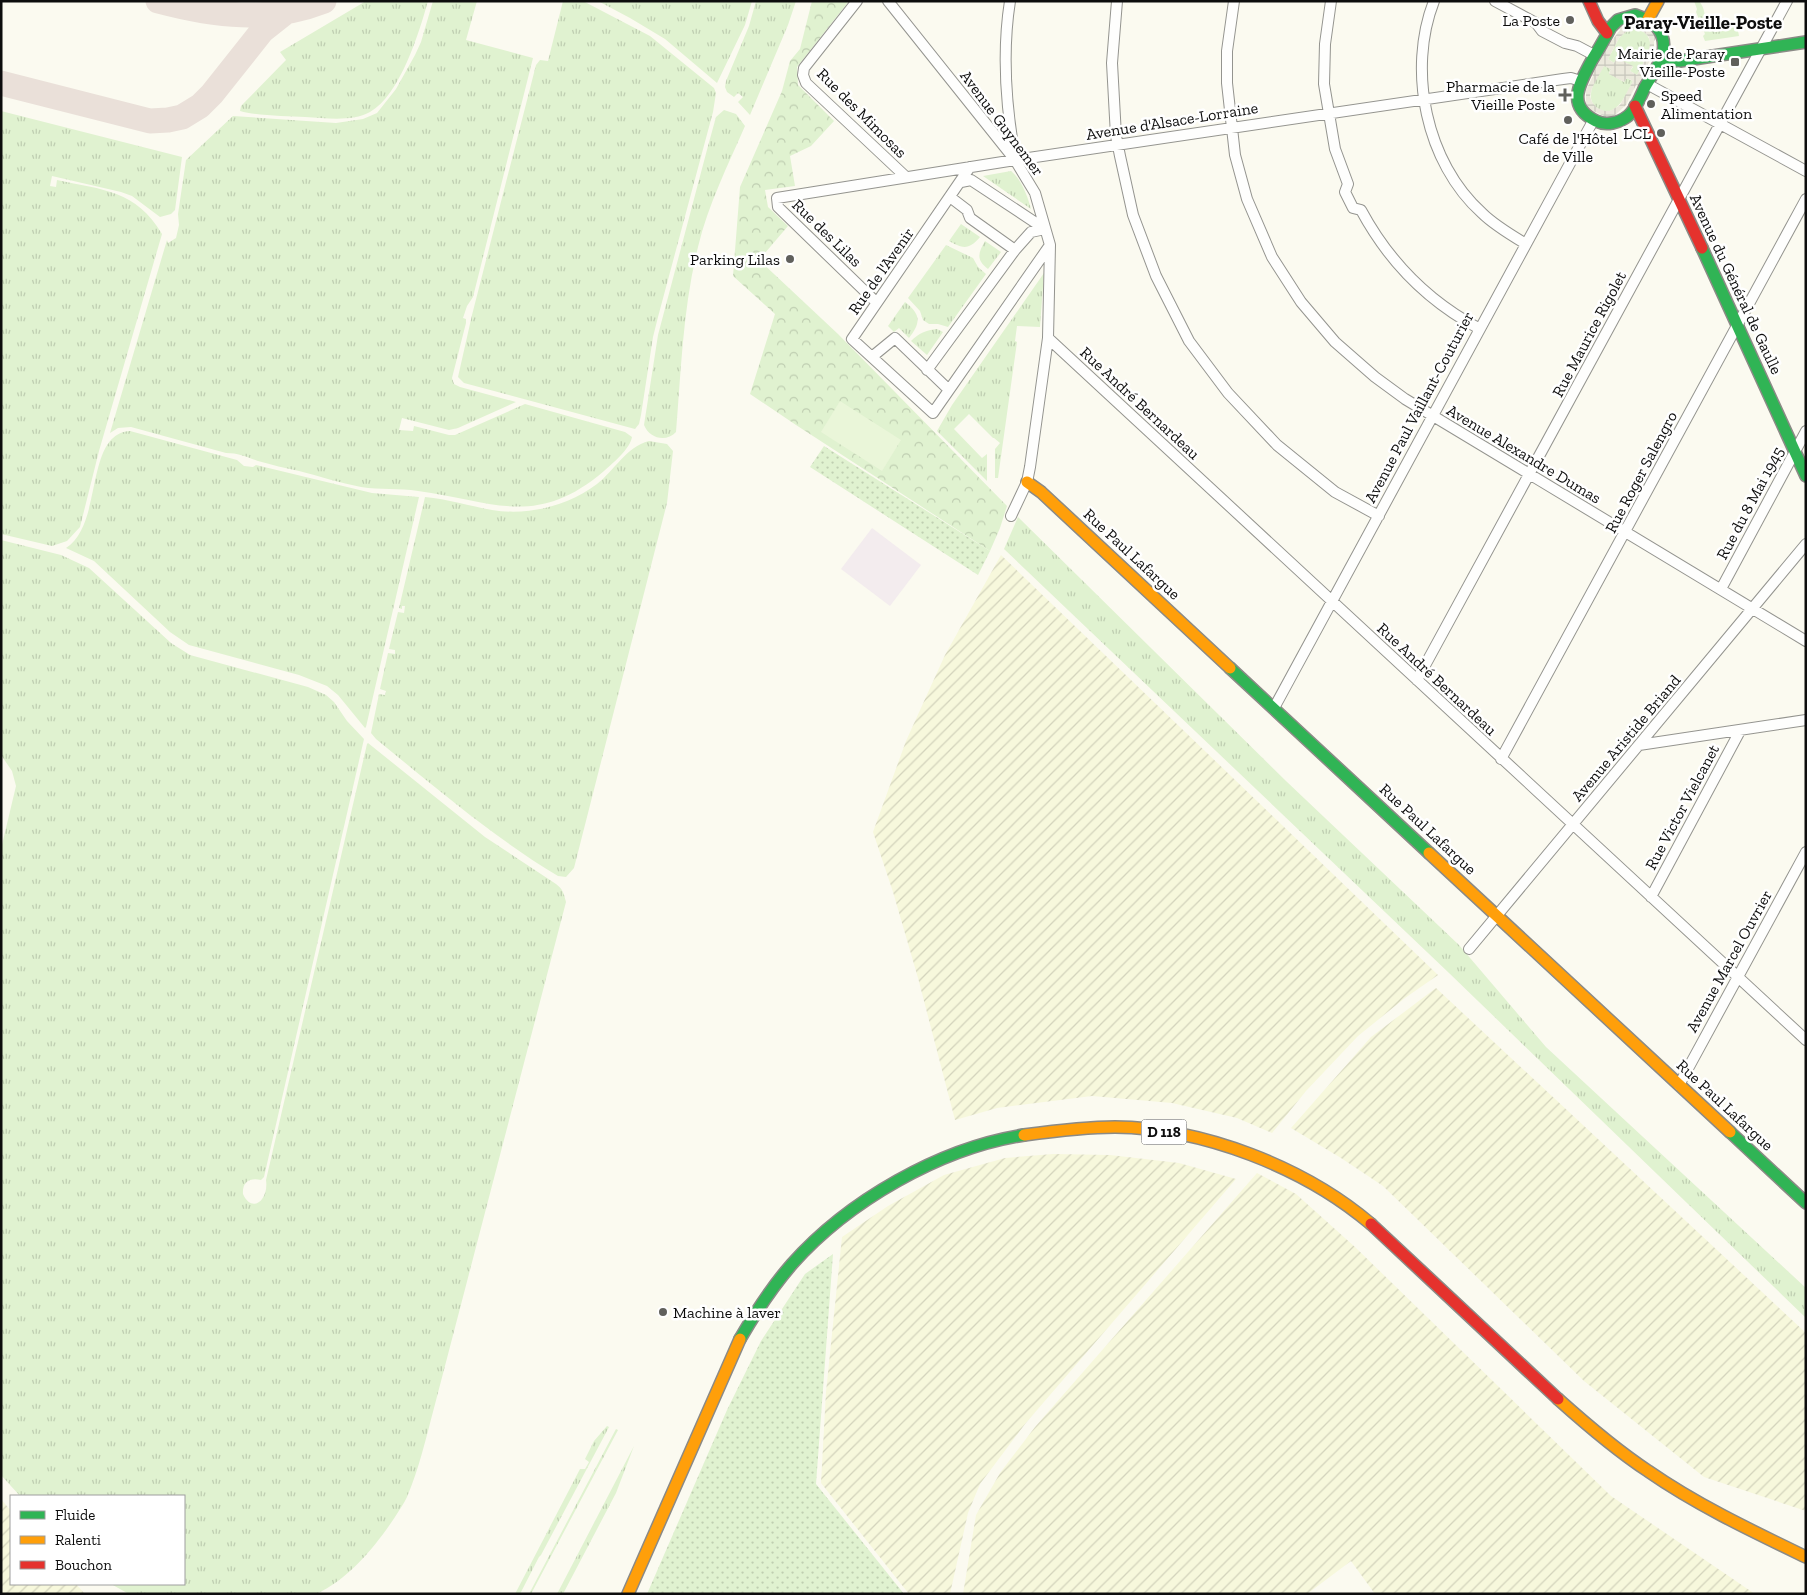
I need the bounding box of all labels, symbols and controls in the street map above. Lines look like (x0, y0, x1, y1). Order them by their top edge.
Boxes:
place label: La Poste (1502, 11, 1560, 30)
district label: Paray-Vieille-Poste (1624, 11, 1782, 34)
marker: La Poste (1564, 14, 1576, 26)
place label: Mairie de Paray Vieille-Poste (1617, 44, 1726, 81)
marker: Mairie de Paray Vieille-Poste (1729, 56, 1741, 68)
street label: Rue des Mimosas (813, 64, 911, 162)
street label: Avenue Guynemer (956, 67, 1048, 180)
place label: Pharmacie de la Vieille Poste (1446, 77, 1555, 114)
place label: Speed Alimentation (1661, 86, 1753, 123)
marker: Pharmacie de la Vieille Poste (1559, 89, 1571, 101)
street label: Avenue d'Alsace-Lorraine (1085, 98, 1259, 144)
marker: Speed Alimentation (1645, 98, 1657, 110)
marker: Café de l'Hôtel de Ville (1562, 114, 1574, 126)
place label: LCL (1623, 124, 1651, 143)
marker: LCL (1655, 127, 1667, 139)
place label: Café de l'Hôtel de Ville (1519, 129, 1617, 166)
street label: Avenue du Général de Gaulle (1686, 191, 1786, 377)
street label: Rue des Lilas (788, 195, 866, 271)
street label: Rue de l'Avenir (844, 224, 918, 318)
place label: Parking Lilas (690, 250, 780, 269)
marker: Parking Lilas (784, 253, 796, 265)
street label: Rue Maurice Rigolet (1548, 268, 1630, 400)
street label: Avenue Paul Vaillant-Couturier (1360, 308, 1478, 506)
street label: Rue André Bernardeau (1076, 343, 1204, 463)
street label: Avenue Alexandre Dumas (1444, 400, 1604, 508)
street label: Rue Roger Salengro (1601, 408, 1681, 536)
street label: Rue du 8 Mai 1945 (1712, 443, 1788, 563)
street label: Rue Paul Lafargue (1080, 504, 1184, 604)
street label: Rue André Bernardeau (1373, 619, 1501, 739)
street label: Avenue Aristide Briand (1568, 671, 1685, 805)
street label: Rue Victor Vielcanet (1641, 741, 1723, 873)
street label: Rue Paul Lafargue (1376, 779, 1480, 879)
street label: Avenue Marcel Ouvrier (1682, 886, 1776, 1035)
street label: Rue Paul Lafargue (1673, 1055, 1777, 1155)
road number: D 118 (1142, 1120, 1186, 1144)
place label: Machine à laver (673, 1303, 781, 1322)
marker: Machine à laver (657, 1306, 669, 1318)
legend (10, 1495, 185, 1585)
text: Fluide (55, 1506, 95, 1524)
text: Ralenti (55, 1531, 101, 1549)
text: Bouchon (55, 1556, 112, 1574)

